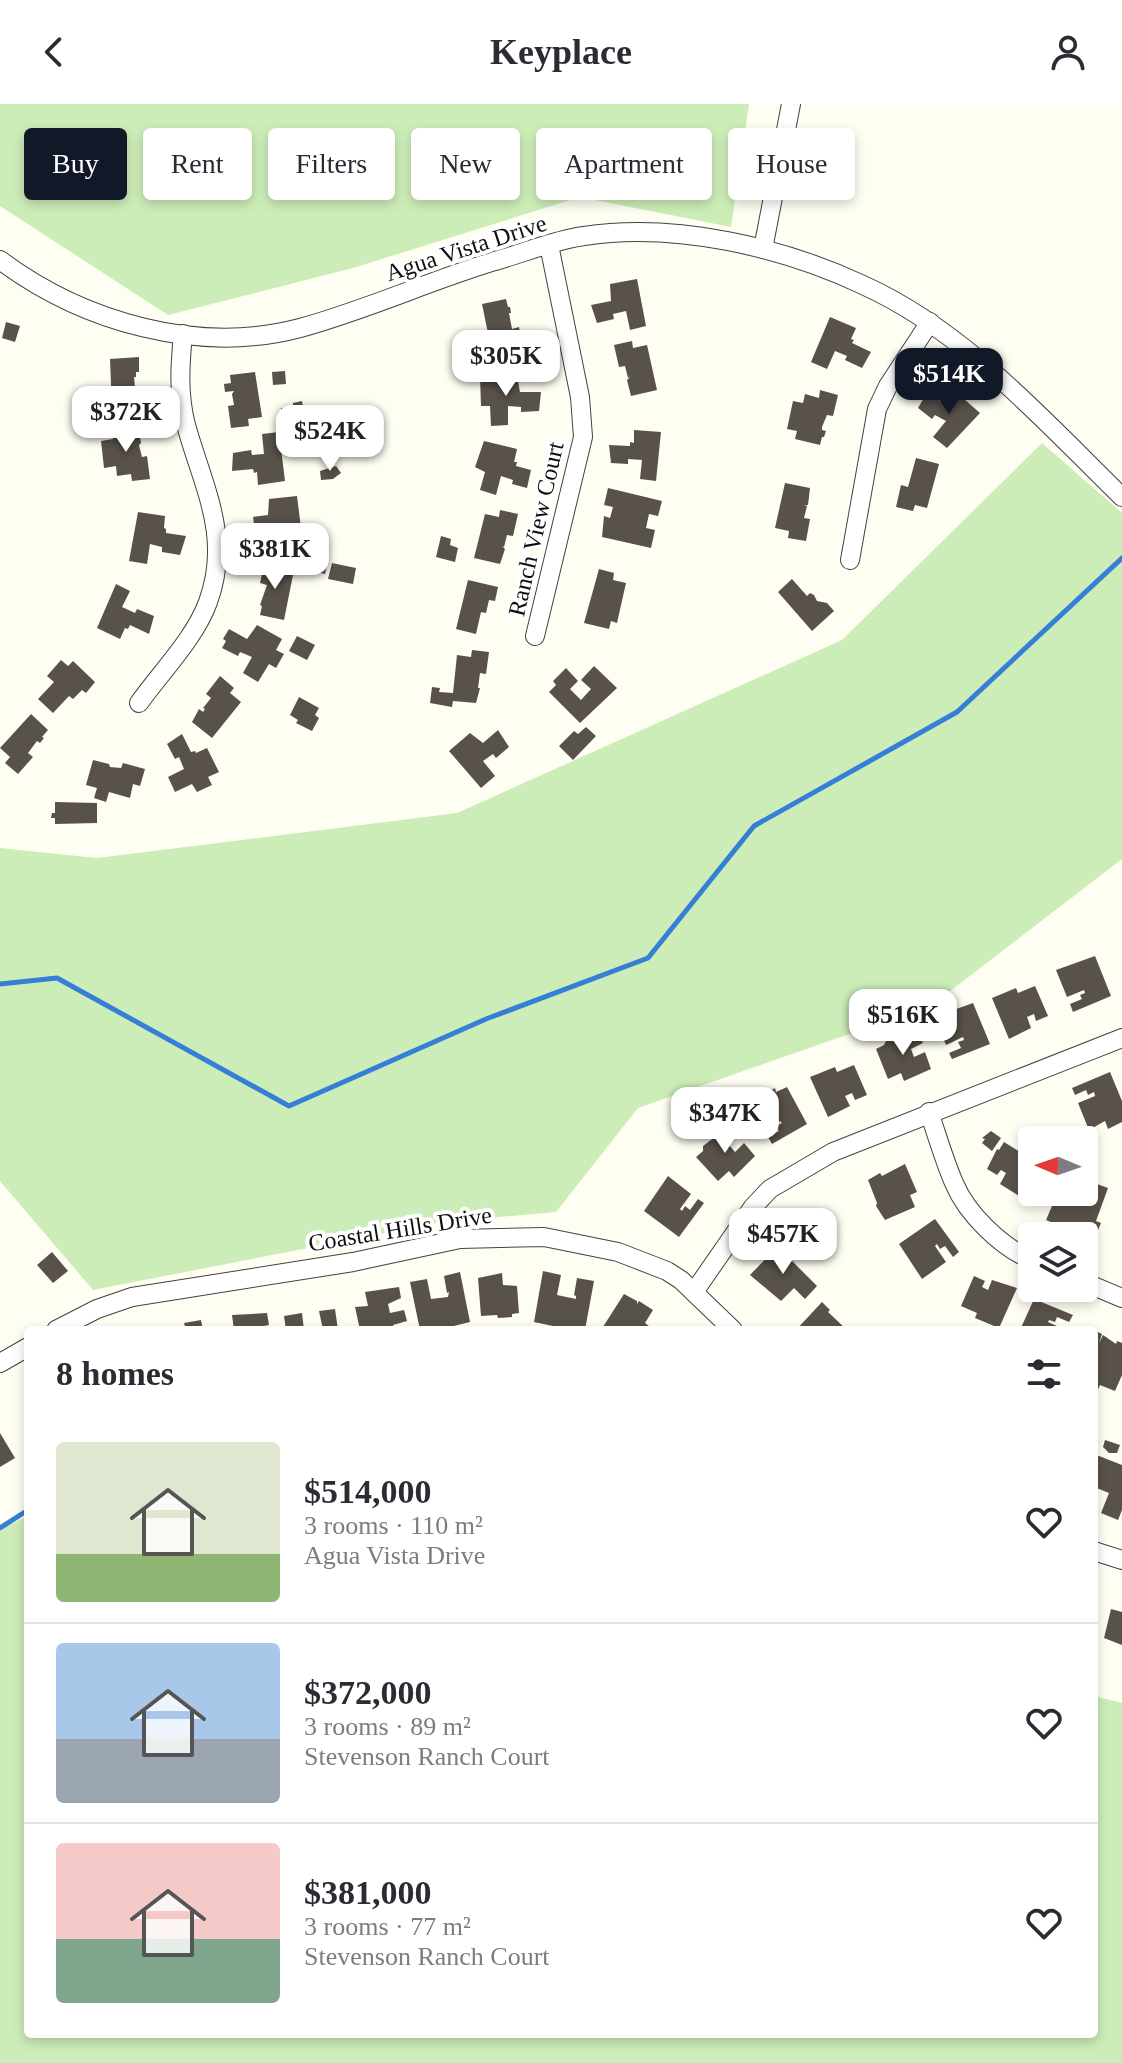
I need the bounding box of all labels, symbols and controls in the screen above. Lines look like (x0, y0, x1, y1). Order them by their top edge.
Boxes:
icon: back (32, 30, 76, 74)
icon: person (1046, 30, 1090, 74)
text: Keyplace (490, 32, 632, 72)
chip: Buy (24, 128, 127, 200)
chip: Rent (143, 128, 252, 200)
chip: Filters (268, 128, 395, 200)
chip: New (411, 128, 520, 200)
chip: Apartment (536, 128, 712, 200)
chip: House (728, 128, 855, 200)
street label: Agua Vista Drive (382, 210, 550, 286)
pin: $305K (450, 330, 562, 398)
text: $305K (470, 341, 542, 370)
pin: $514K (893, 348, 1005, 416)
text: $514K (913, 359, 985, 388)
pin: $372K (70, 386, 182, 454)
text: $372K (90, 397, 162, 426)
pin: $524K (274, 405, 386, 473)
text: $524K (294, 416, 366, 445)
street label: Ranch View Court (503, 439, 569, 619)
pin: $381K (219, 523, 331, 591)
text: $381K (239, 534, 311, 563)
pin: $516K (847, 989, 959, 1057)
text: $516K (867, 1000, 939, 1029)
pin: $347K (669, 1087, 781, 1155)
text: $347K (689, 1098, 761, 1127)
north arrow (1018, 1126, 1098, 1206)
map controls (1018, 1126, 1098, 1302)
street label: Coastal Hills Drive (306, 1202, 494, 1256)
pin: $457K (727, 1208, 839, 1276)
text: $457K (747, 1219, 819, 1248)
button: layers (1018, 1222, 1098, 1302)
icon: filters (1022, 1352, 1066, 1396)
text: 8 homes (56, 1355, 174, 1392)
text: $514,000 (304, 1473, 432, 1510)
icon: home (120, 1474, 216, 1570)
icon: heart (1022, 1500, 1066, 1544)
text: 3 rooms · 110 m² (304, 1511, 483, 1540)
text: Agua Vista Drive (304, 1541, 485, 1570)
text: $372,000 (304, 1674, 432, 1711)
icon: home (120, 1675, 216, 1771)
icon: heart (1022, 1701, 1066, 1745)
text: 3 rooms · 89 m² (304, 1712, 471, 1741)
text: Stevenson Ranch Court (304, 1742, 550, 1771)
text: $381,000 (304, 1874, 432, 1911)
icon: home (120, 1875, 216, 1971)
icon: heart (1022, 1901, 1066, 1945)
text: 3 rooms · 77 m² (304, 1912, 471, 1941)
text: Stevenson Ranch Court (304, 1942, 550, 1971)

